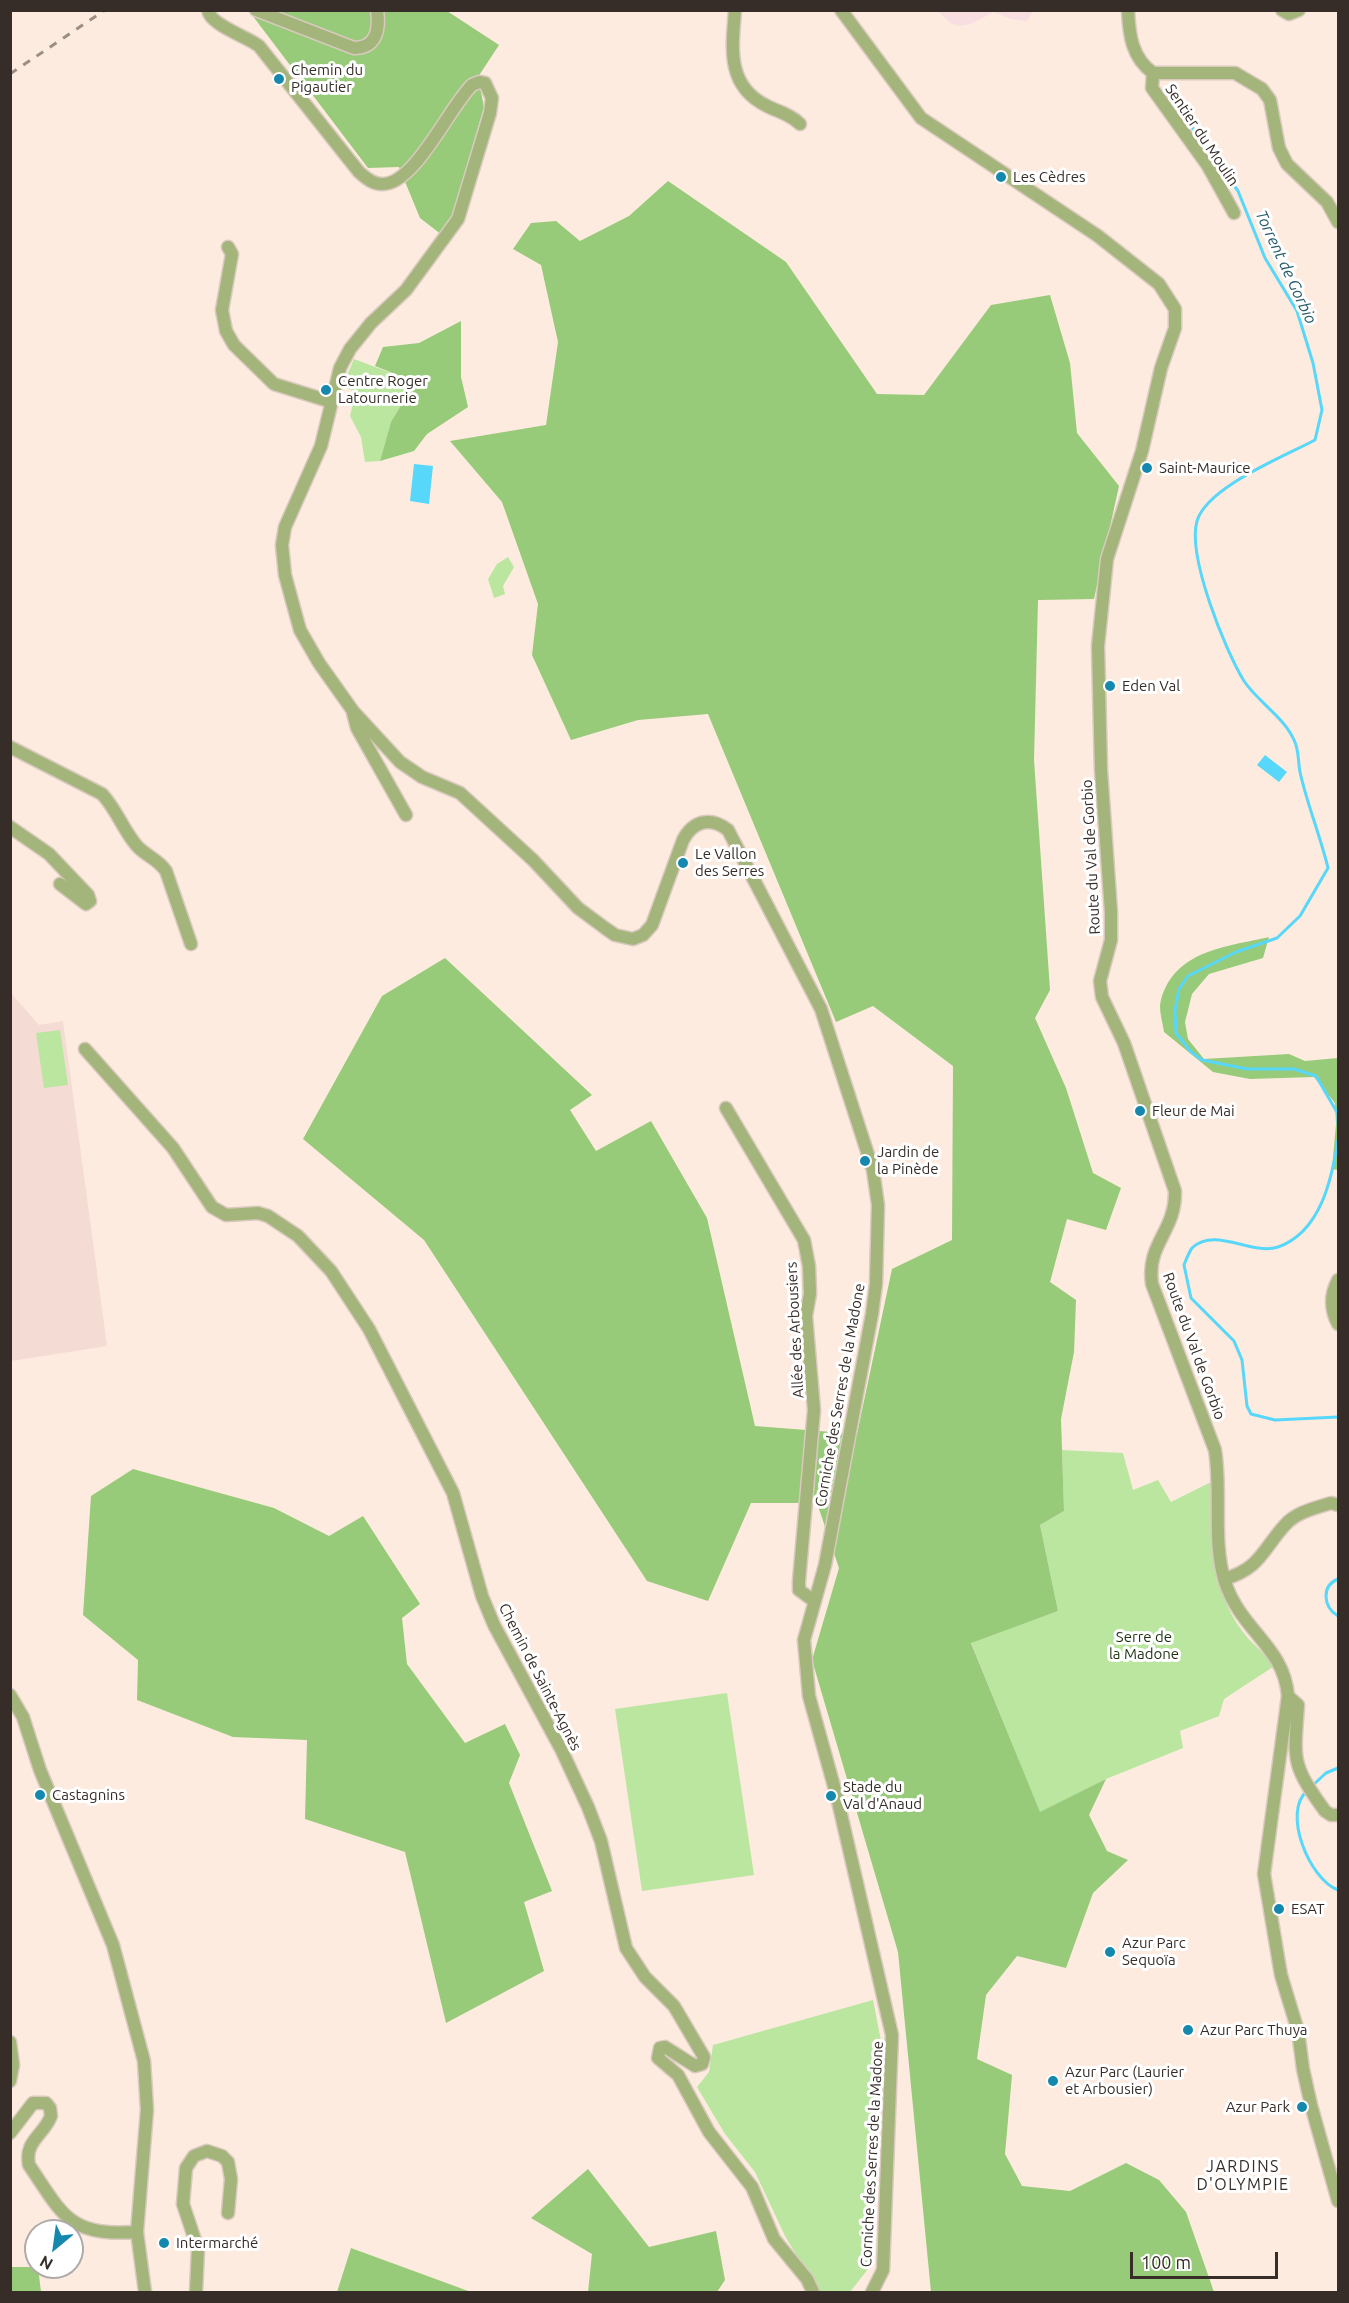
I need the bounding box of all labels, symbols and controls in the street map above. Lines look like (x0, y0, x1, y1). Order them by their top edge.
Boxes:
place label: Chemin du Pigautier (291, 61, 363, 96)
marker: Chemin du Pigautier (272, 72, 286, 86)
street label: Sentier du Moulin (1161, 81, 1243, 189)
place label: Les Cèdres (1013, 168, 1086, 186)
marker: Les Cèdres (994, 170, 1008, 184)
water label: Torrent de Gorbio (1251, 207, 1321, 327)
place label: Centre Roger Latournerie (338, 372, 428, 407)
marker: Centre Roger Latournerie (319, 383, 333, 397)
place label: Saint-Maurice (1159, 459, 1250, 477)
marker: Saint-Maurice (1140, 461, 1154, 475)
place label: Eden Val (1122, 677, 1180, 695)
marker: Eden Val (1103, 679, 1117, 693)
street label: Route du Val de Gorbio (1078, 779, 1104, 935)
place label: Le Vallon des Serres (695, 845, 764, 880)
marker: Le Vallon des Serres (676, 856, 690, 870)
place label: Fleur de Mai (1152, 1102, 1235, 1120)
marker: Fleur de Mai (1133, 1104, 1147, 1118)
place label: Jardin de la Pinède (877, 1143, 939, 1178)
marker: Jardin de la Pinède (858, 1154, 872, 1168)
street label: Allée des Arbousiers (782, 1261, 808, 1399)
street label: Route du Val de Gorbio (1159, 1270, 1229, 1422)
street label: Corniche des Serres de la Madone (811, 1282, 869, 1508)
street label: Chemin de Sainte-Agnès (495, 1600, 585, 1754)
park label: Serre de la Madone (1109, 1628, 1179, 1663)
place label: Stade du Val d'Anaud (843, 1778, 922, 1813)
place label: Castagnins (52, 1786, 125, 1804)
marker: Castagnins (33, 1788, 47, 1802)
marker: Stade du Val d'Anaud (824, 1789, 838, 1803)
place label: ESAT (1291, 1900, 1325, 1918)
marker: ESAT (1272, 1902, 1286, 1916)
place label: Azur Parc Sequoïa (1122, 1934, 1186, 1969)
marker: Azur Parc Sequoïa (1103, 1945, 1117, 1959)
place label: Azur Parc Thuya (1200, 2021, 1308, 2039)
marker: Azur Parc Thuya (1181, 2023, 1195, 2037)
street label: Corniche des Serres de la Madone (857, 2040, 887, 2268)
place label: Azur Parc (Laurier et Arbousier) (1065, 2063, 1184, 2098)
marker: Azur Parc (Laurier et Arbousier) (1046, 2074, 1060, 2088)
place label: Azur Park (1226, 2098, 1290, 2116)
marker: Azur Park (1295, 2100, 1309, 2114)
district label: JARDINS D'OLYMPIE (1197, 2157, 1289, 2195)
north arrow (24, 2219, 84, 2279)
place label: Intermarché (176, 2234, 258, 2252)
marker: Intermarché (157, 2236, 171, 2250)
scale bar (1133, 2240, 1282, 2278)
text: N (37, 2252, 56, 2274)
text: 100 m (1141, 2252, 1191, 2272)

